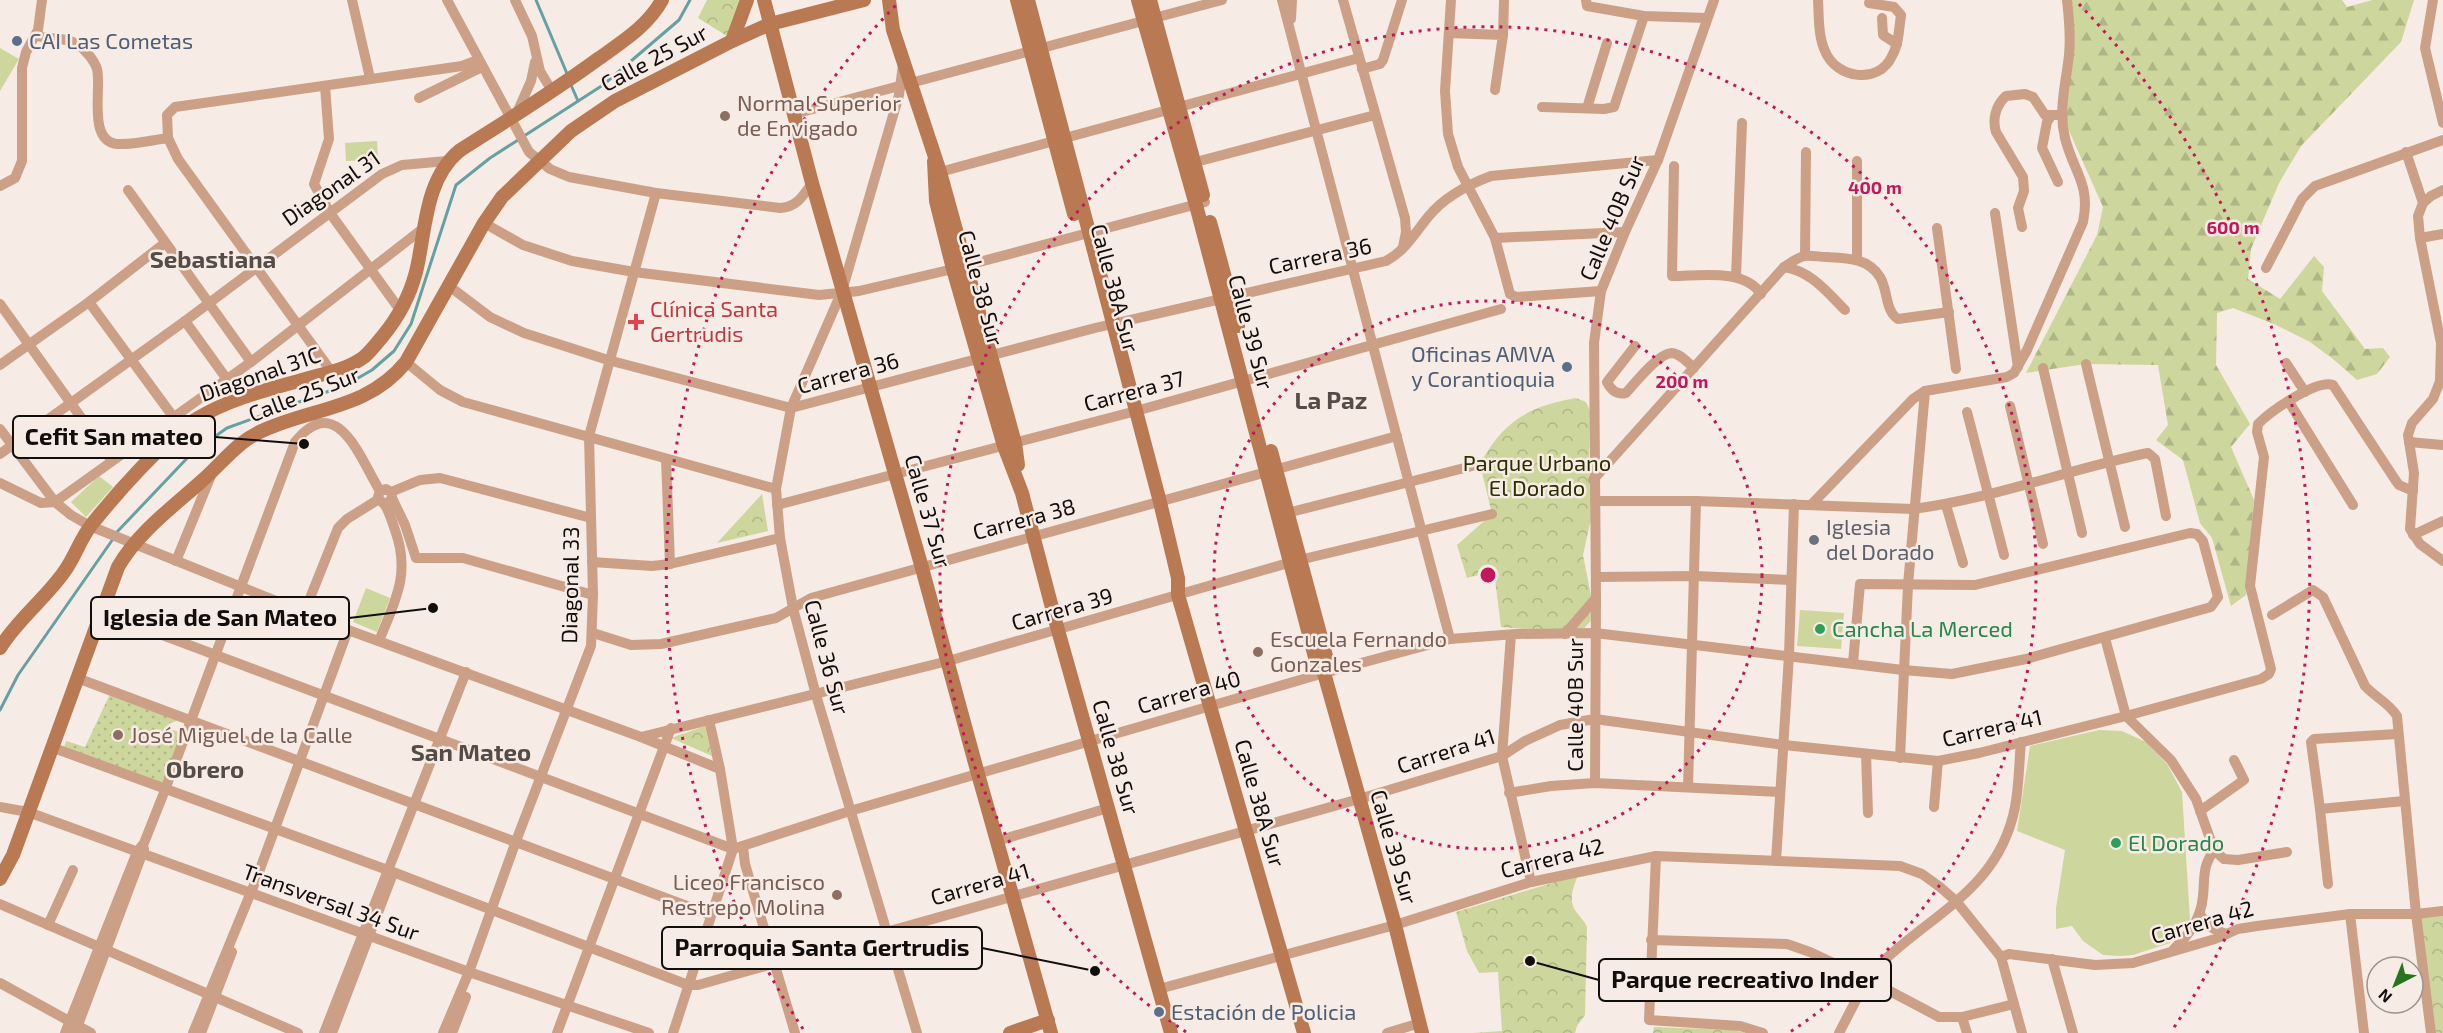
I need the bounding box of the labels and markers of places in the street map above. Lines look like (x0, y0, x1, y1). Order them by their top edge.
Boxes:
place label: CAI Las Cometas (29, 27, 193, 53)
marker: CAI Las Cometas (10, 34, 24, 48)
place label: Normal Superior de Envigado (737, 89, 901, 140)
marker: Normal Superior de Envigado (718, 109, 732, 123)
place label: Clínica Santa Gertrudis (650, 295, 778, 346)
marker: Clínica Santa Gertrudis (627, 313, 645, 331)
place label: Oficinas AMVA y Corantioquia (1411, 340, 1555, 391)
marker: Oficinas AMVA y Corantioquia (1560, 360, 1574, 374)
callout: Cefit San mateo (13, 416, 215, 458)
place label: Iglesia del Dorado (1826, 513, 1934, 564)
marker: Iglesia del Dorado (1807, 533, 1821, 547)
centre of rings (1478, 565, 1498, 585)
callout: Iglesia de San Mateo (91, 597, 349, 639)
place label: Cancha La Merced (1832, 615, 2013, 641)
marker: Cancha La Merced (1813, 622, 1827, 636)
place label: Escuela Fernando Gonzales (1270, 625, 1447, 676)
marker: Escuela Fernando Gonzales (1251, 645, 1265, 659)
place label: José Miguel de la Calle (130, 721, 353, 747)
marker: José Miguel de la Calle (111, 728, 125, 742)
place label: El Dorado (2128, 829, 2224, 855)
marker: El Dorado (2109, 836, 2123, 850)
place label: Liceo Francisco Restrepo Molina (661, 868, 825, 919)
marker: Liceo Francisco Restrepo Molina (830, 888, 844, 902)
callout: Parroquia Santa Gertrudis (662, 927, 982, 969)
callout: Parque recreativo Inder (1599, 959, 1891, 1001)
place label: Estación de Policia (1171, 998, 1356, 1024)
marker: Estación de Policia (1152, 1005, 1166, 1019)

